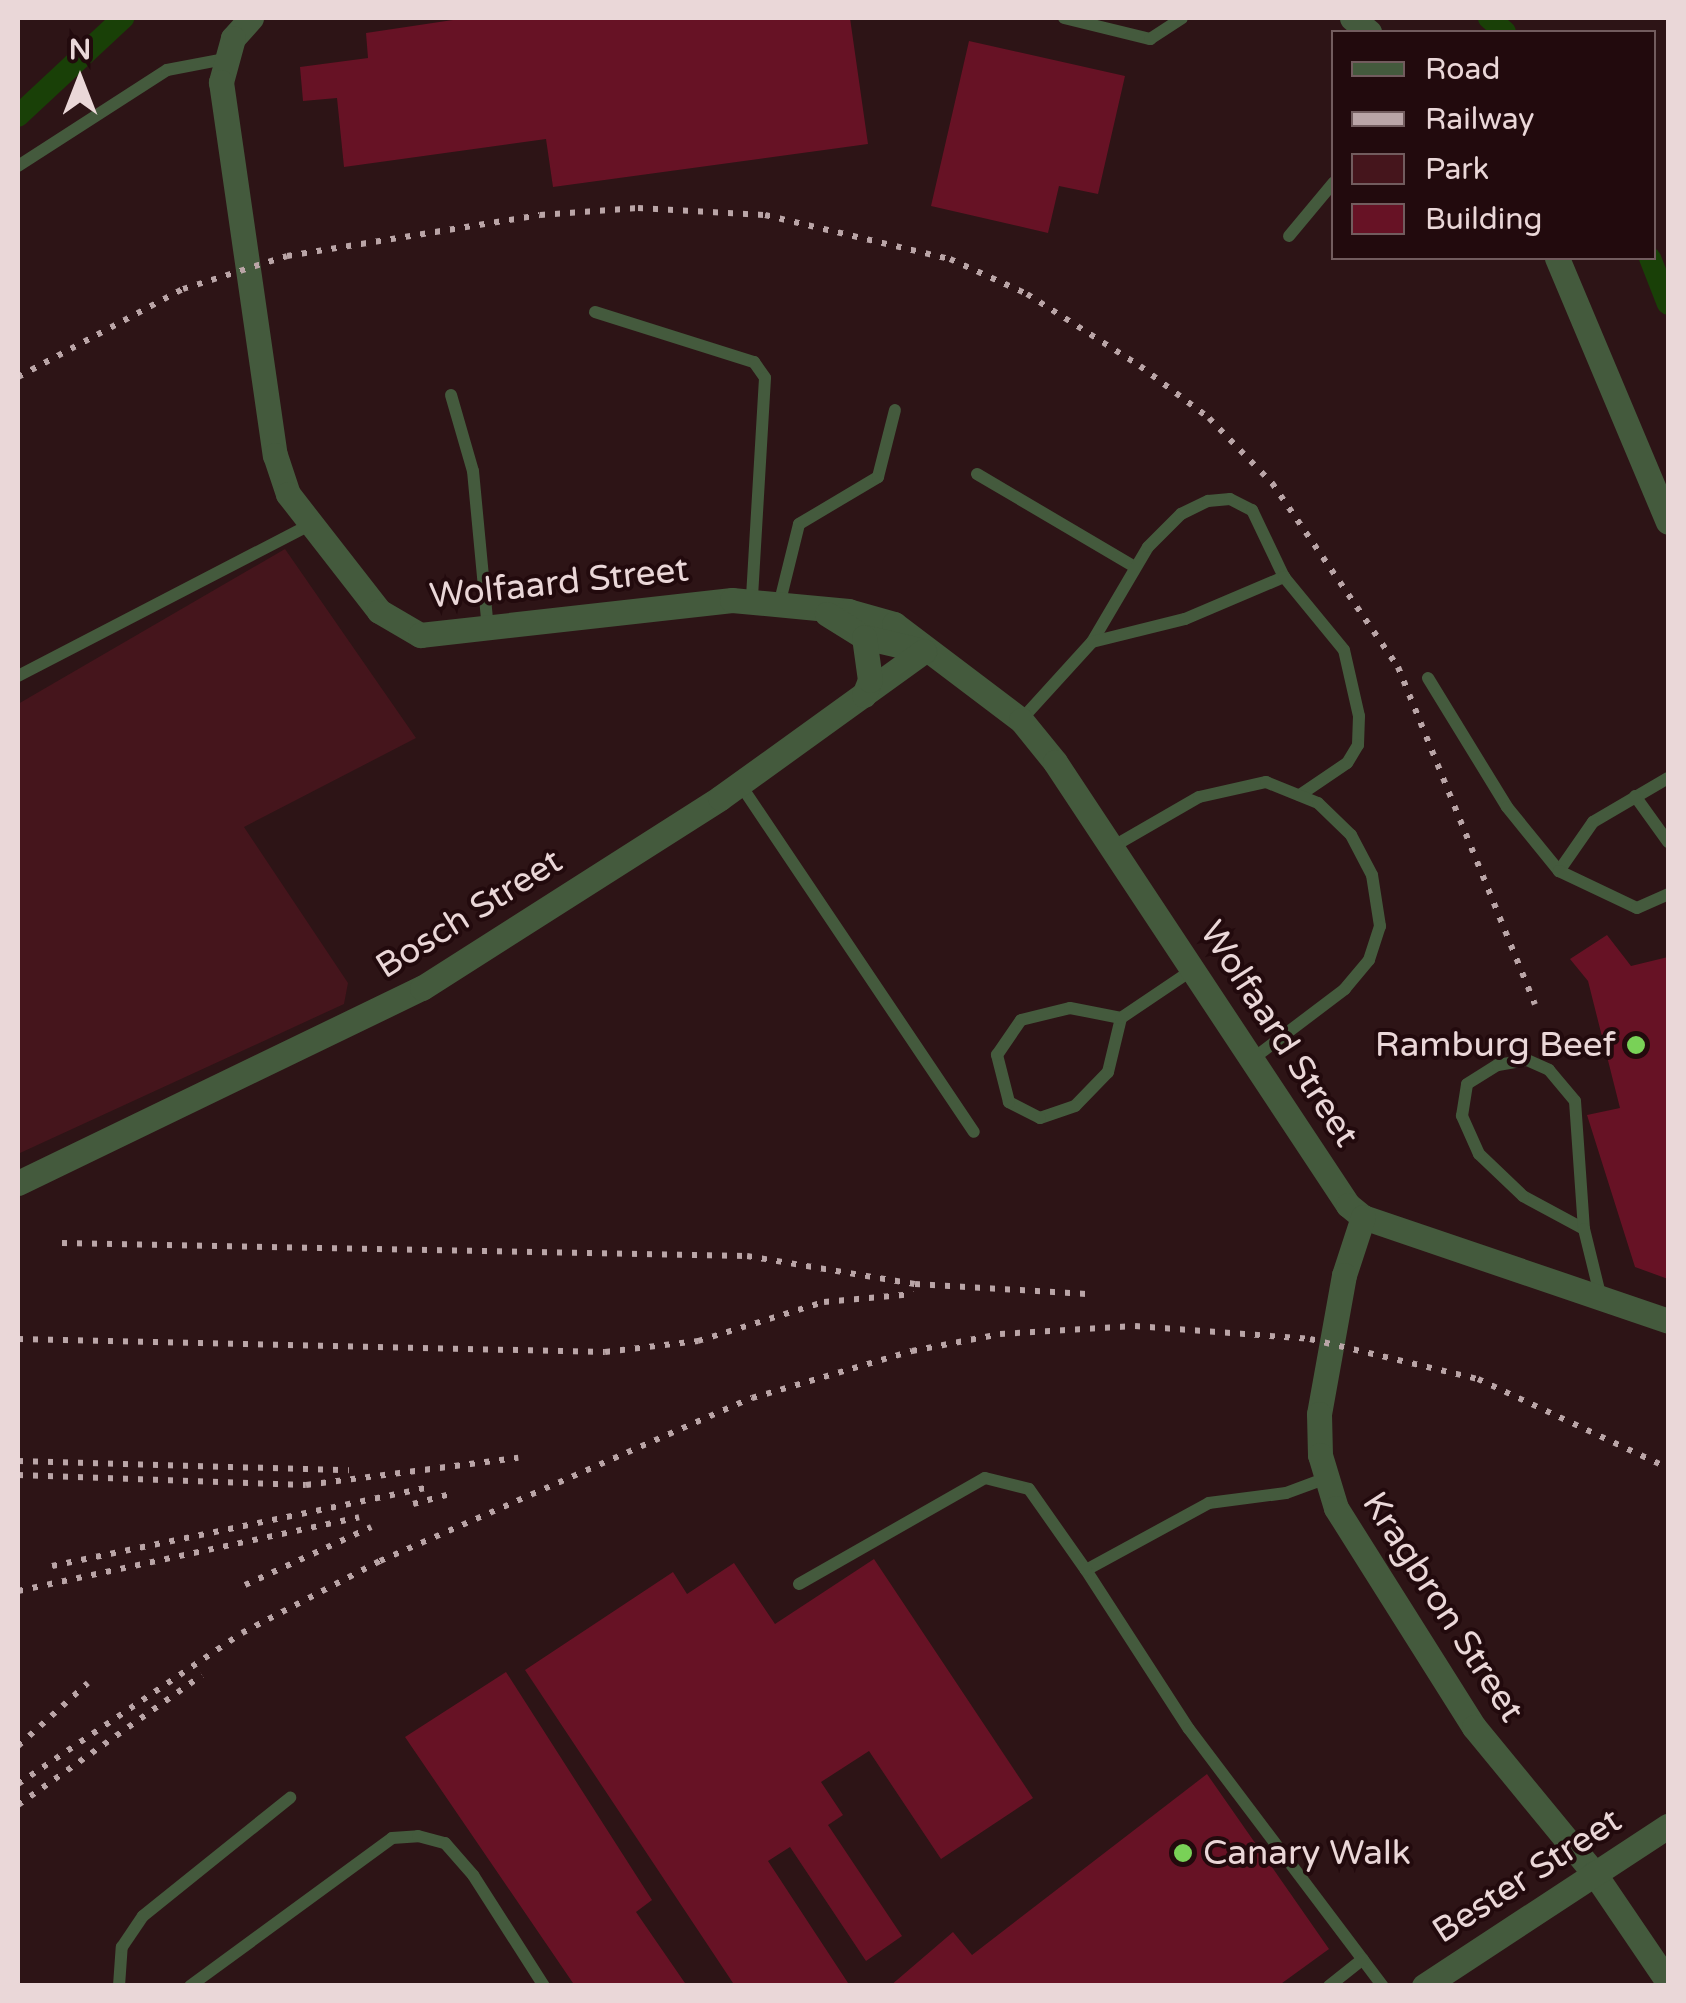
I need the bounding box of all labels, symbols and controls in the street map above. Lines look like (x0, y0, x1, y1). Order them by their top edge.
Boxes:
north arrow (30, 30, 130, 130)
legend (1331, 30, 1656, 260)
text: N (69, 33, 91, 67)
text: Road (1425, 51, 1500, 88)
text: Railway (1425, 101, 1534, 138)
text: Park (1425, 151, 1489, 188)
text: Building (1425, 201, 1542, 238)
street label: Wolfaard Street (427, 549, 691, 617)
street label: Bosch Street (368, 840, 570, 988)
street label: Wolfaard Street (1191, 914, 1367, 1154)
place label: Ramburg Beef (1375, 1024, 1616, 1066)
marker: Ramburg Beef (1625, 1034, 1647, 1056)
street label: Kragbron Street (1353, 1484, 1533, 1730)
street label: Bester Street (1425, 1800, 1629, 1952)
place label: Canary Walk (1203, 1832, 1411, 1874)
marker: Canary Walk (1172, 1842, 1194, 1864)

